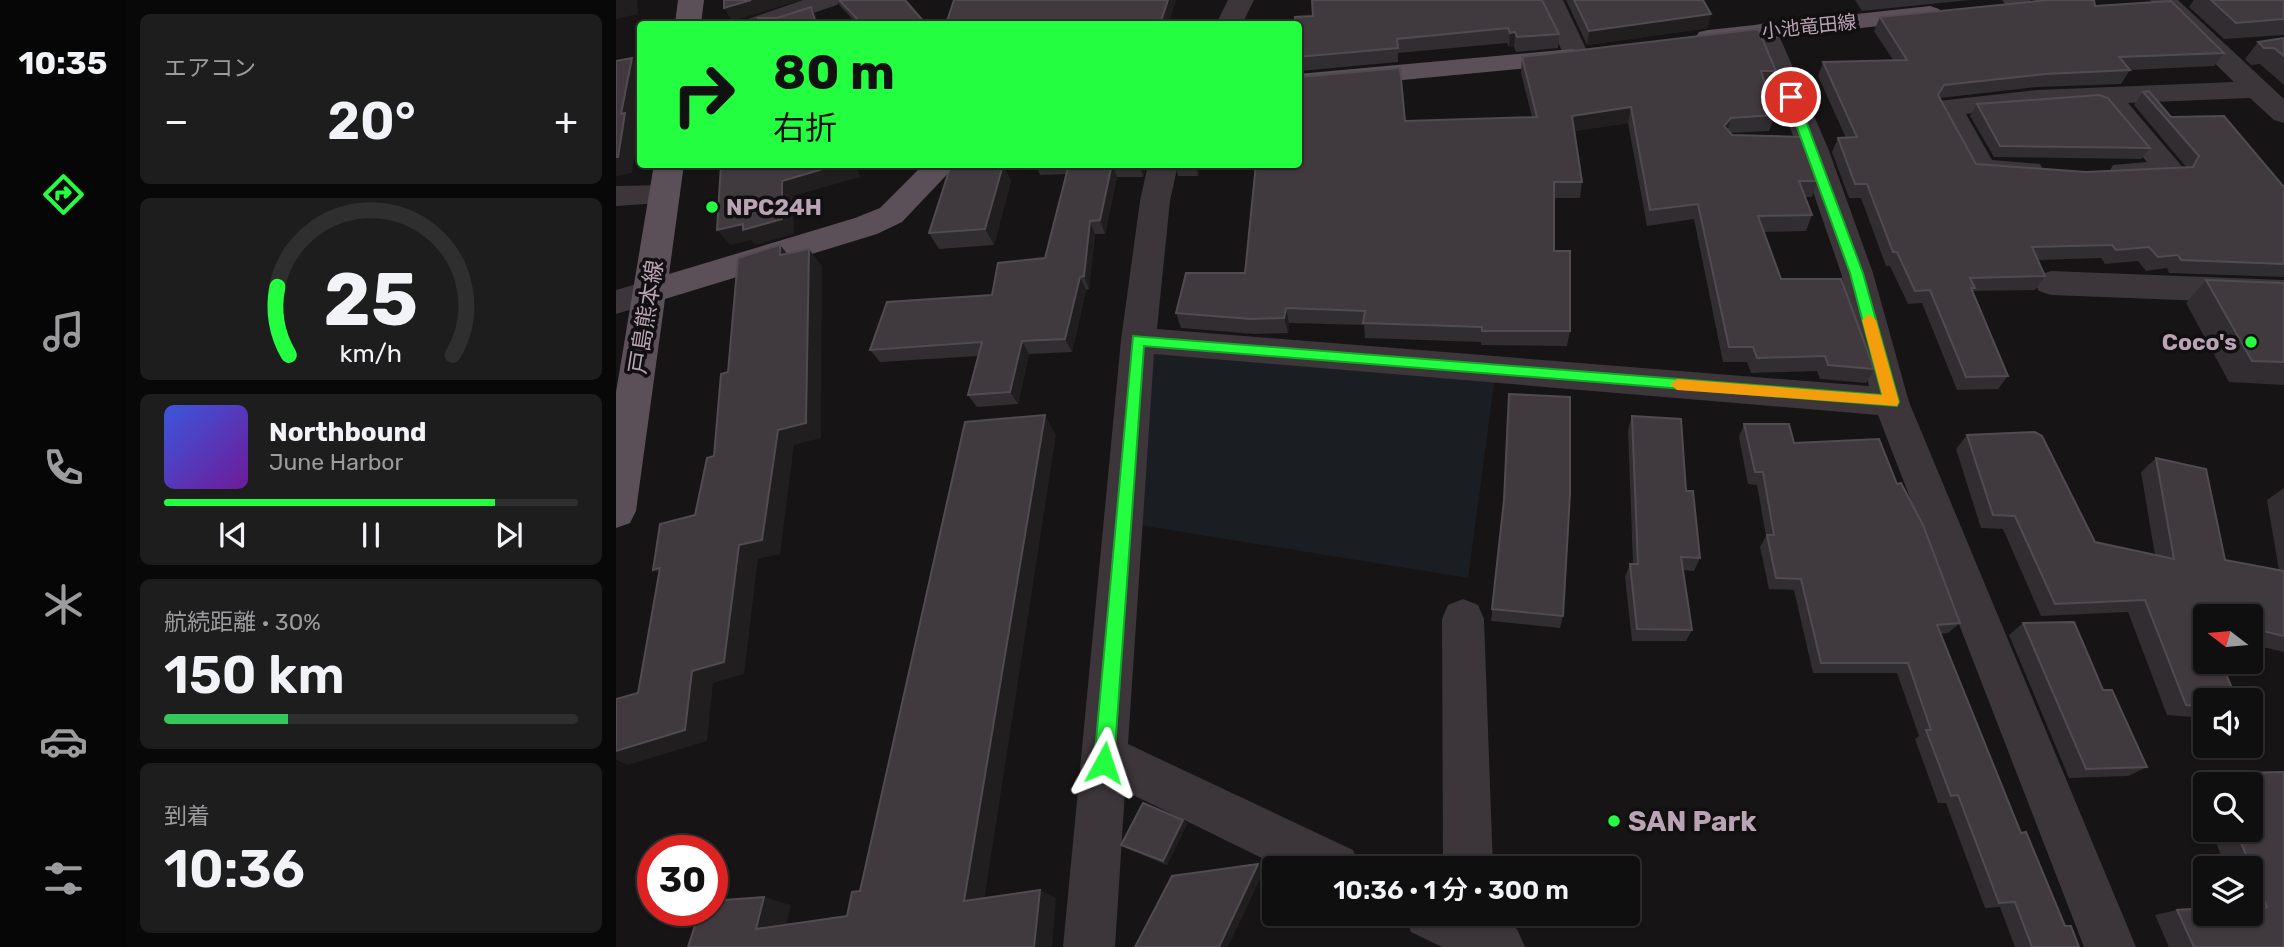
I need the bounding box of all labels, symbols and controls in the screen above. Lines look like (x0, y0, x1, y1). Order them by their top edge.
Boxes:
street label: 小池竜田線 (1761, 10, 1858, 43)
text: 80 m (773, 43, 895, 101)
text: 10:35 (19, 44, 107, 82)
icon: right (658, 49, 749, 140)
text: エアコン (164, 54, 256, 82)
pin (1761, 67, 1821, 127)
icon: arrive (1772, 78, 1810, 116)
text: 20° (327, 90, 416, 152)
text: − (164, 98, 189, 144)
text: + (554, 98, 578, 144)
text: 右折 (773, 109, 837, 147)
icon: directions (39, 170, 88, 219)
place label: NPC24H (726, 193, 822, 221)
marker: NPC24H (704, 199, 720, 215)
text: 25 (324, 258, 418, 344)
street label: 戸島熊本線 (623, 258, 669, 376)
icon: music (39, 307, 88, 356)
place label: Coco's (2162, 328, 2237, 356)
marker: Coco's (2243, 334, 2259, 350)
text: km/h (340, 339, 402, 368)
text: Northbound (269, 417, 427, 448)
icon: phone (39, 443, 88, 492)
text: June Harbor (269, 448, 403, 476)
icon: previous (214, 516, 252, 554)
icon: pause (352, 516, 390, 554)
icon: next (490, 516, 528, 554)
icon: climate (39, 580, 88, 629)
north arrow (2193, 604, 2263, 674)
map controls (2193, 604, 2263, 926)
text: 航続距離 · 30% (164, 608, 321, 636)
text: 150 km (164, 644, 345, 706)
button: sound (2193, 688, 2263, 758)
icon: car (39, 717, 88, 766)
position arrow (1067, 726, 1141, 800)
button: search (2193, 772, 2263, 842)
text: 到着 (164, 802, 210, 830)
place label: SAN Park (1628, 805, 1757, 838)
marker: SAN Park (1606, 813, 1622, 829)
speed limit sign: 30 (637, 835, 728, 926)
text: 10:36 (164, 838, 305, 900)
icon: filters (39, 854, 88, 903)
button: layers (2193, 856, 2263, 926)
text: 10:36 · 1 分 · 300 m (1333, 875, 1569, 906)

